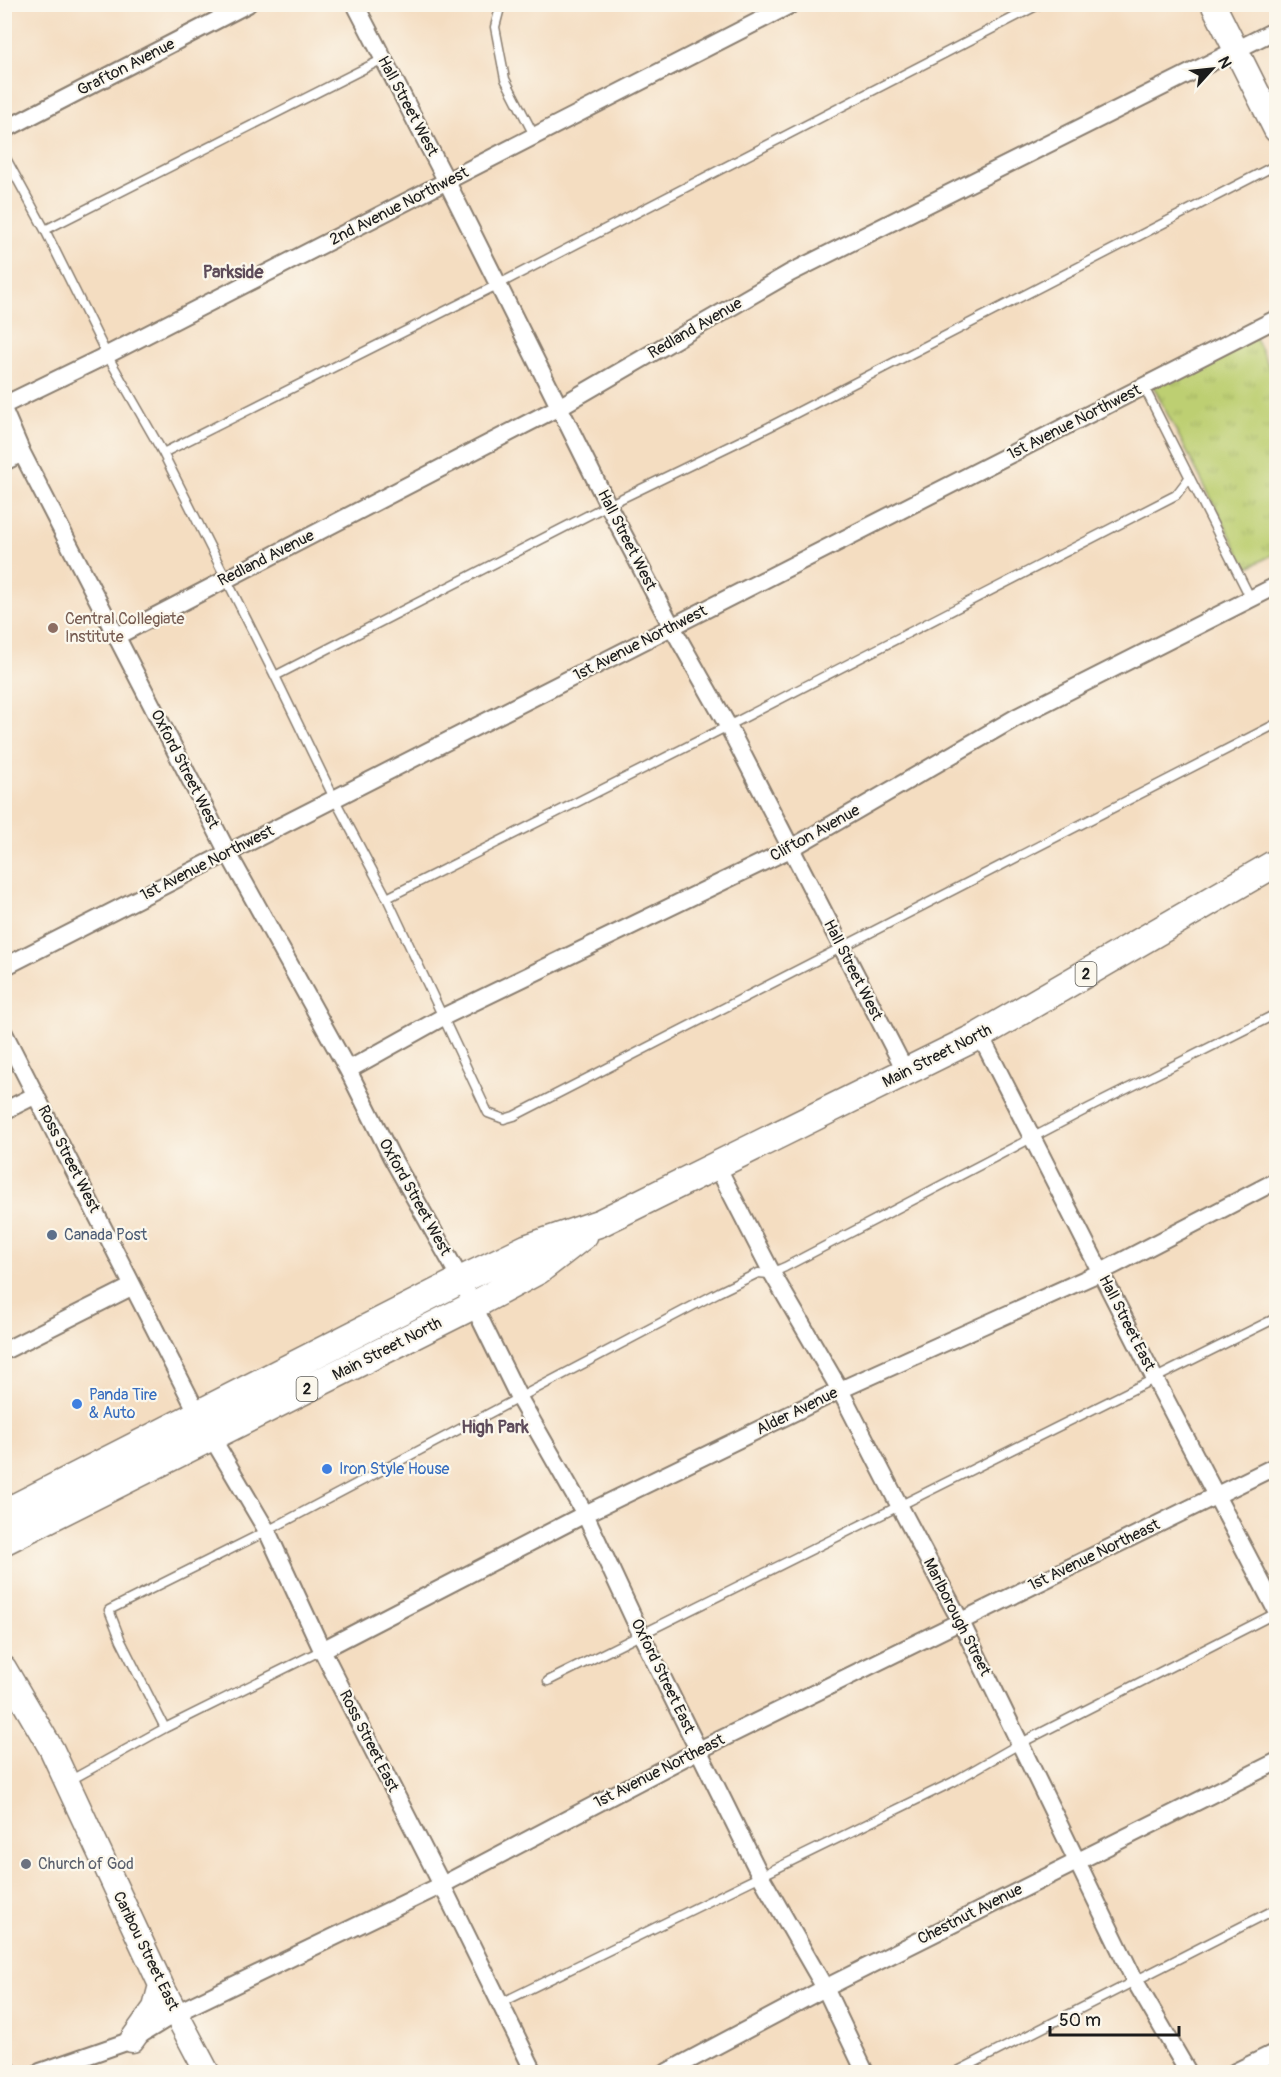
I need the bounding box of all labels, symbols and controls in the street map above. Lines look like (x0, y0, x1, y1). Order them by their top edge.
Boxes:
street label: Grafton Avenue (74, 34, 178, 100)
north arrow (1182, 39, 1242, 99)
street label: Hall Street West (373, 52, 443, 160)
text: N (1213, 53, 1236, 72)
street label: 2nd Avenue Northwest (326, 162, 472, 250)
district label: Parkside (203, 261, 264, 284)
street label: Redland Avenue (644, 293, 746, 363)
street label: 1st Avenue Northwest (1004, 379, 1145, 464)
street label: Hall Street West (593, 486, 661, 594)
street label: Redland Avenue (215, 525, 318, 591)
street label: 1st Avenue Northwest (570, 600, 711, 685)
place label: Central Collegiate Institute (65, 609, 184, 647)
marker: Central Collegiate Institute (46, 621, 60, 635)
street label: Oxford Street West (146, 706, 224, 832)
street label: Clifton Avenue (767, 800, 864, 866)
street label: 1st Avenue Northwest (137, 820, 278, 905)
street label: Hall Street West (819, 916, 887, 1024)
road number: 2 (1076, 962, 1096, 986)
street label: Main Street North (879, 1020, 995, 1092)
street label: Ross Street West (33, 1102, 105, 1216)
street label: Oxford Street West (374, 1135, 456, 1260)
place label: Canada Post (64, 1225, 148, 1245)
marker: Canada Post (45, 1228, 59, 1242)
street label: Hall Street East (1094, 1272, 1160, 1375)
street label: Main Street North (329, 1313, 445, 1385)
road number: 2 (296, 1377, 318, 1401)
street label: Alder Avenue (753, 1383, 841, 1439)
place label: Panda Tire & Auto (89, 1385, 157, 1423)
marker: Panda Tire & Auto (70, 1397, 84, 1411)
district label: High Park (461, 1416, 529, 1439)
place label: Iron Style House (339, 1459, 450, 1479)
marker: Iron Style House (320, 1462, 334, 1476)
street label: 1st Avenue Northeast (1025, 1514, 1164, 1596)
street label: Marlborough Street (919, 1555, 996, 1680)
street label: Oxford Street East (627, 1615, 700, 1737)
street label: Ross Street East (335, 1687, 404, 1796)
street label: 1st Avenue Northeast (590, 1729, 728, 1813)
place label: Church of God (38, 1854, 134, 1874)
marker: Church of God (19, 1857, 33, 1871)
street label: Chestnut Avenue (914, 1879, 1026, 1949)
street label: Caribou Street East (109, 1888, 184, 2014)
scale bar (1050, 1999, 1179, 2037)
text: 50 m (1059, 2009, 1101, 2032)

